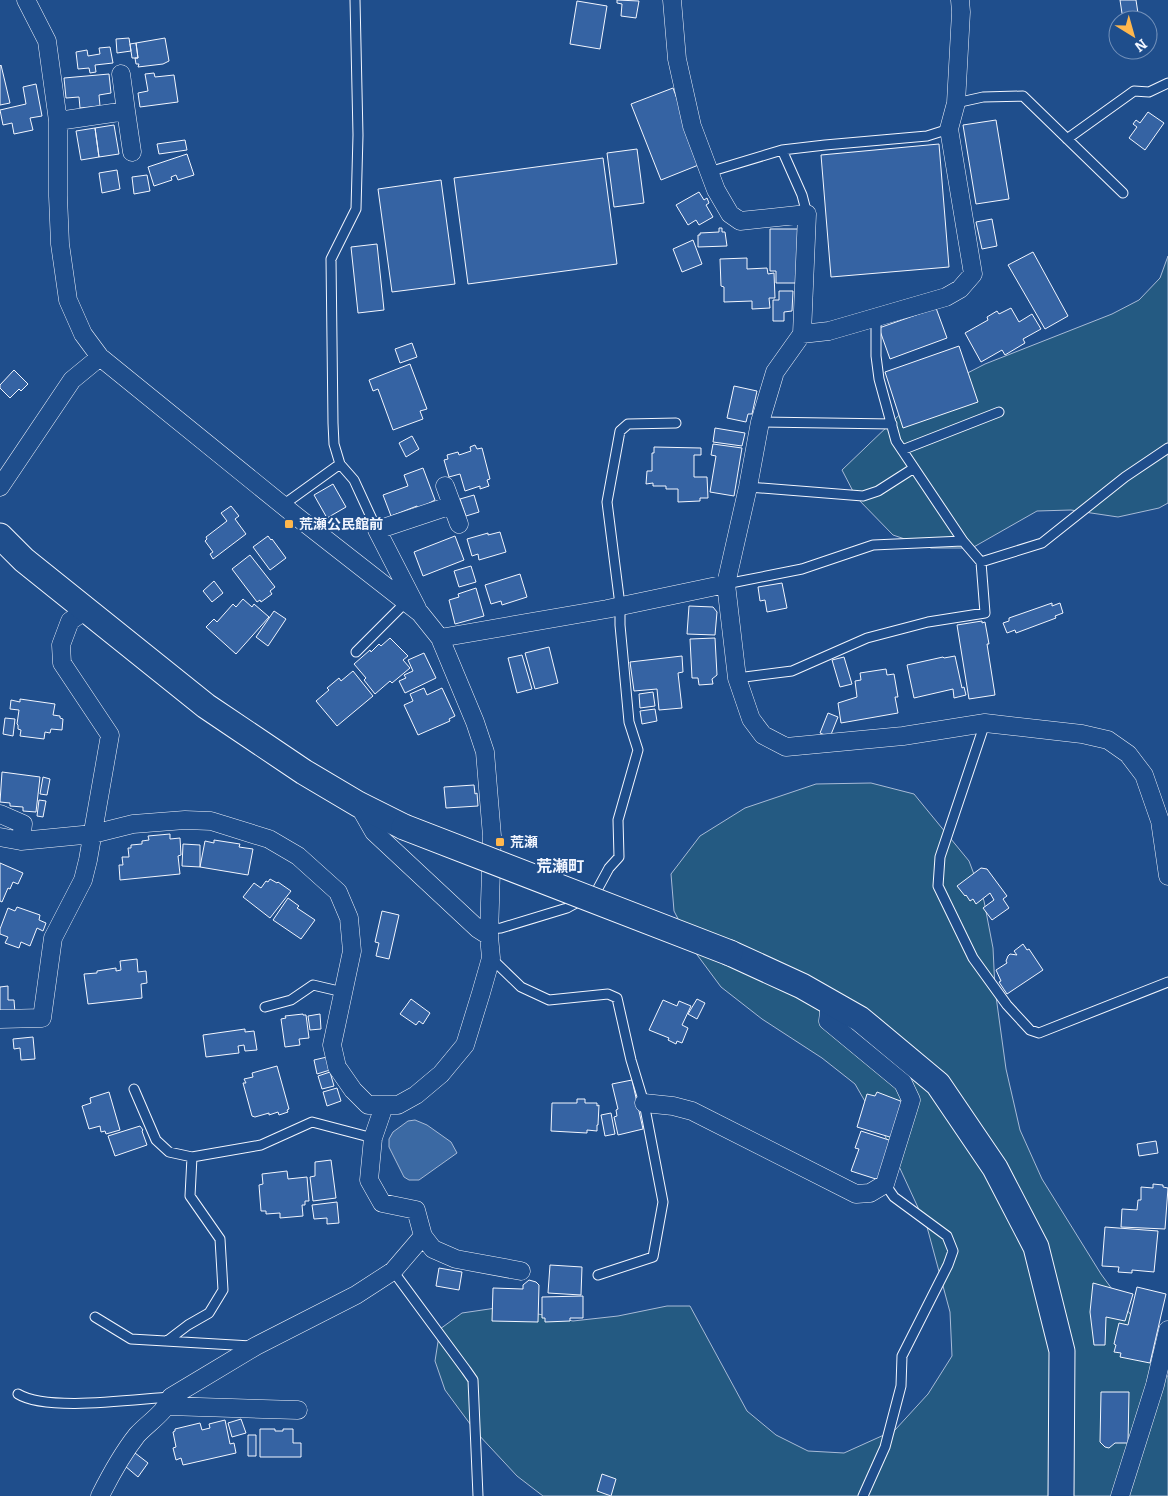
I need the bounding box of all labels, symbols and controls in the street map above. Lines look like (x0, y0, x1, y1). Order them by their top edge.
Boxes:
north arrow (1108, 10, 1158, 60)
text: N (1131, 35, 1150, 55)
place label: 荒瀬公民館前 (299, 516, 383, 533)
marker: 荒瀬公民館前 (283, 518, 295, 530)
place label: 荒瀬 (510, 834, 538, 851)
marker: 荒瀬 (494, 836, 506, 848)
district label: 荒瀬町 (536, 857, 584, 876)

